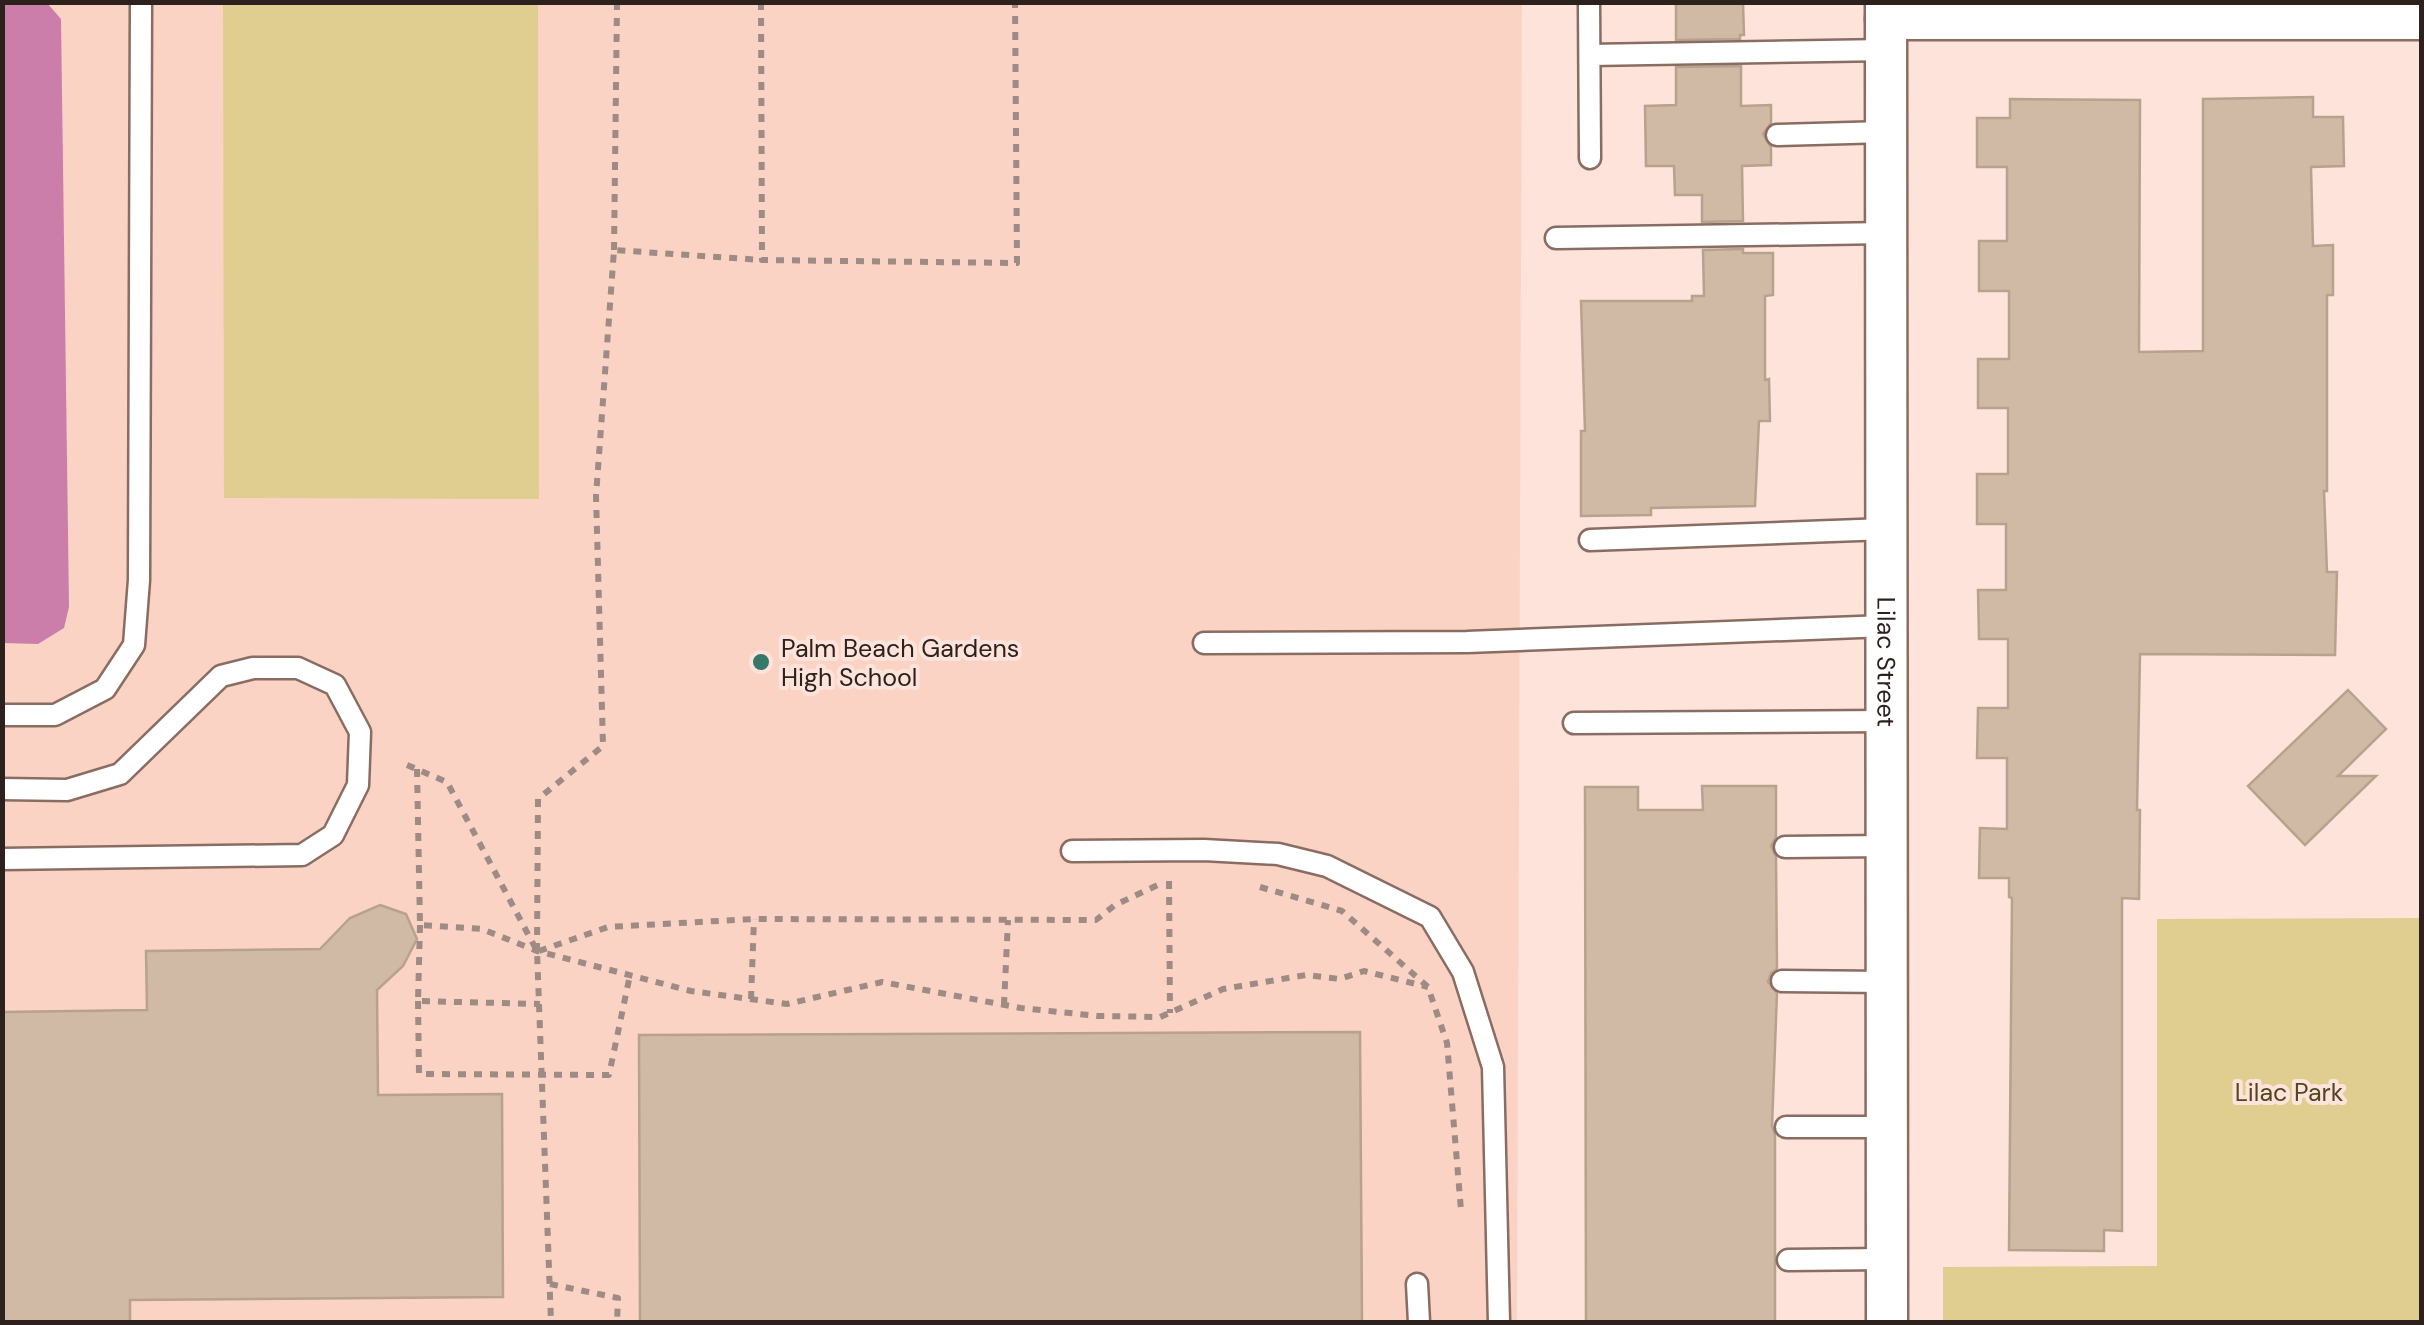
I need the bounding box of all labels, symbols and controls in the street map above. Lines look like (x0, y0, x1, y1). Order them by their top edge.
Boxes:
street label: Lilac Street (1869, 597, 1903, 727)
place label: Palm Beach Gardens High School (781, 632, 1019, 694)
marker: Palm Beach Gardens High School (750, 651, 772, 673)
park label: Lilac Park (2235, 1076, 2344, 1109)

